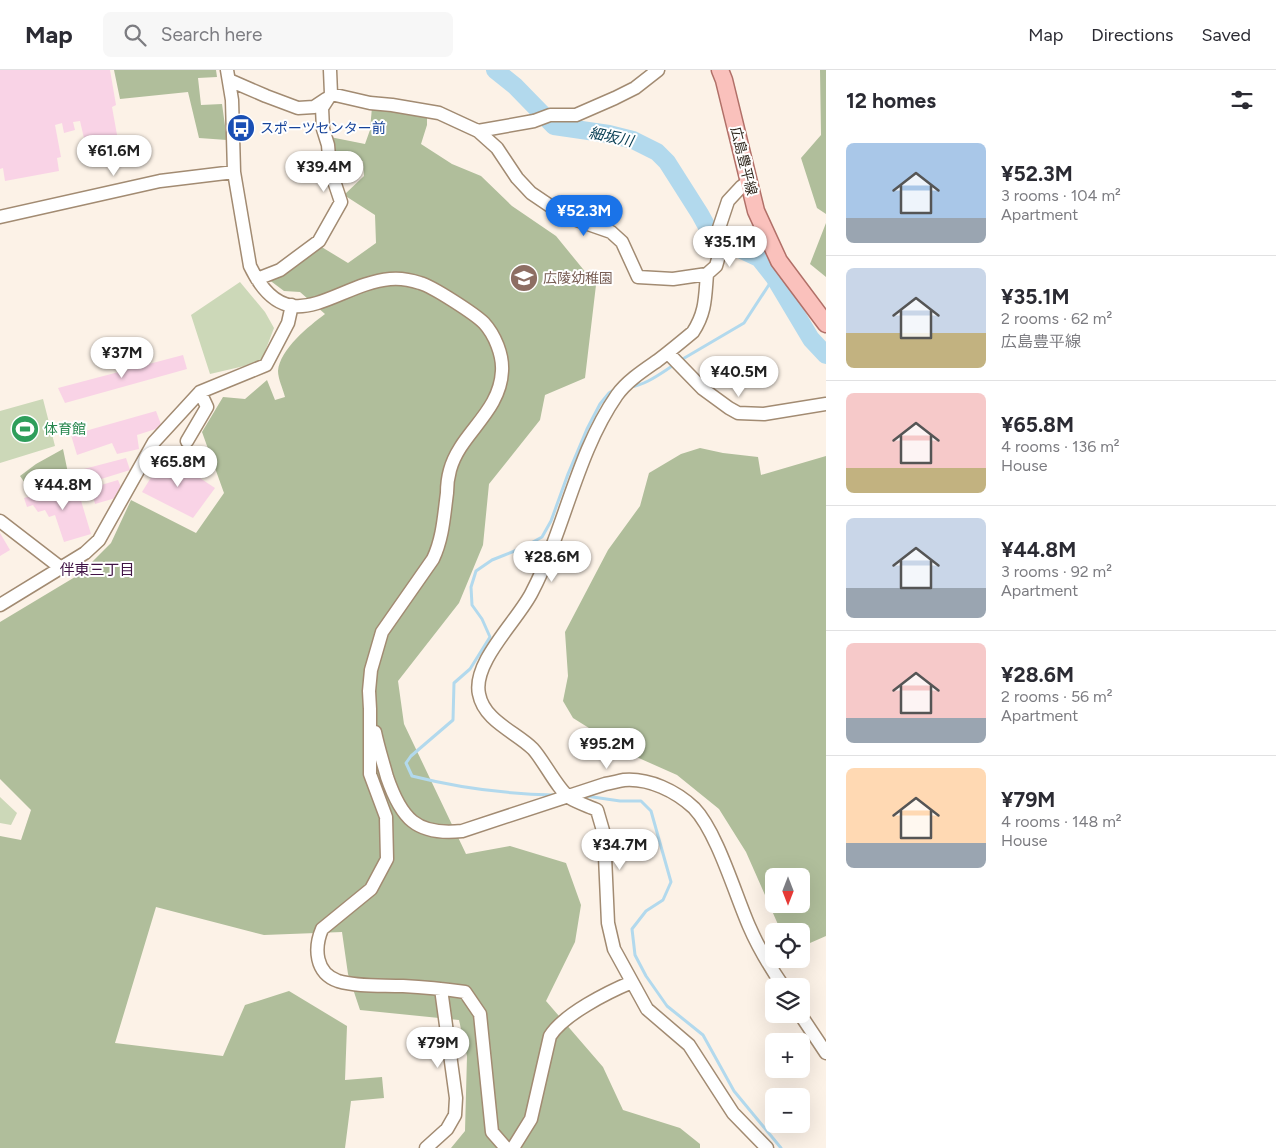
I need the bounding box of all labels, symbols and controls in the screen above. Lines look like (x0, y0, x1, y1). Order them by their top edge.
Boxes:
search box (103, 12, 453, 57)
text: Map (25, 20, 73, 49)
icon: search (121, 21, 149, 49)
text: Search here (161, 23, 262, 46)
text: Map (1028, 24, 1063, 46)
text: Directions (1091, 24, 1173, 46)
text: Saved (1201, 24, 1251, 46)
icon: filters (1228, 86, 1256, 114)
text: 12 homes (846, 88, 936, 113)
bus stop icon: スポーツセンター前 (226, 113, 256, 143)
place label: スポーツセンター前 (260, 120, 386, 137)
water label: 細坂川 (587, 124, 637, 151)
street label: 広島豊平線 (727, 125, 760, 197)
pin: ¥61.6M (73, 134, 155, 177)
text: ¥61.6M (88, 141, 140, 160)
pin: ¥39.4M (283, 150, 365, 193)
text: ¥39.4M (296, 157, 352, 176)
text: ¥52.3M (1001, 161, 1073, 186)
icon: home (886, 163, 946, 223)
text: 3 rooms · 104 m² (1001, 186, 1121, 205)
pin: ¥52.3M (543, 194, 625, 237)
text: ¥52.3M (557, 201, 611, 220)
text: Apartment (1001, 205, 1078, 224)
pin: ¥35.1M (689, 226, 771, 268)
text: ¥35.1M (704, 232, 756, 251)
school or university icon: 広陵幼稚園 (509, 263, 539, 293)
place label: 広陵幼稚園 (543, 270, 613, 287)
text: ¥35.1M (1001, 284, 1069, 309)
icon: home (886, 288, 946, 348)
text: 2 rooms · 62 m² (1001, 309, 1112, 328)
text: 広島豊平線 (1001, 332, 1081, 351)
pin: ¥37M (92, 336, 152, 379)
text: ¥37M (101, 343, 143, 362)
pin: ¥40.5M (698, 356, 780, 398)
text: ¥40.5M (710, 362, 768, 381)
text: ¥65.8M (1001, 412, 1074, 437)
icon: home (886, 413, 946, 473)
sports icon: 体育館 (10, 414, 40, 444)
place label: 体育館 (44, 421, 86, 438)
text: 4 rooms · 136 m² (1001, 437, 1120, 456)
pin: ¥65.8M (137, 446, 219, 488)
text: ¥65.8M (150, 452, 206, 471)
text: House (1001, 456, 1047, 475)
pin: ¥44.8M (22, 468, 104, 511)
text: ¥44.8M (34, 475, 92, 494)
text: ¥44.8M (1001, 537, 1076, 562)
icon: home (886, 538, 946, 598)
pin: ¥28.6M (511, 540, 593, 583)
text: ¥28.6M (524, 547, 580, 566)
district label: 伴東三丁目 (59, 561, 135, 579)
text: 3 rooms · 92 m² (1001, 562, 1112, 581)
text: Apartment (1001, 581, 1078, 600)
text: ¥28.6M (1001, 662, 1074, 687)
icon: home (886, 663, 946, 723)
text: 2 rooms · 56 m² (1001, 687, 1113, 706)
text: Apartment (1001, 706, 1078, 725)
pin: ¥95.2M (566, 728, 648, 770)
text: ¥95.2M (579, 734, 635, 753)
text: ¥79M (1001, 787, 1055, 812)
icon: home (886, 788, 946, 848)
text: 4 rooms · 148 m² (1001, 812, 1122, 831)
pin: ¥34.7M (579, 828, 661, 871)
text: House (1001, 831, 1047, 850)
text: ¥34.7M (592, 835, 648, 854)
north arrow (765, 868, 810, 912)
map controls (765, 868, 810, 1133)
button: locate (765, 923, 810, 968)
button: layers (765, 978, 810, 1023)
pin: ¥79M (408, 1026, 468, 1069)
text: ¥79M (417, 1033, 459, 1052)
button: + (765, 1033, 810, 1078)
button: − (765, 1088, 810, 1133)

